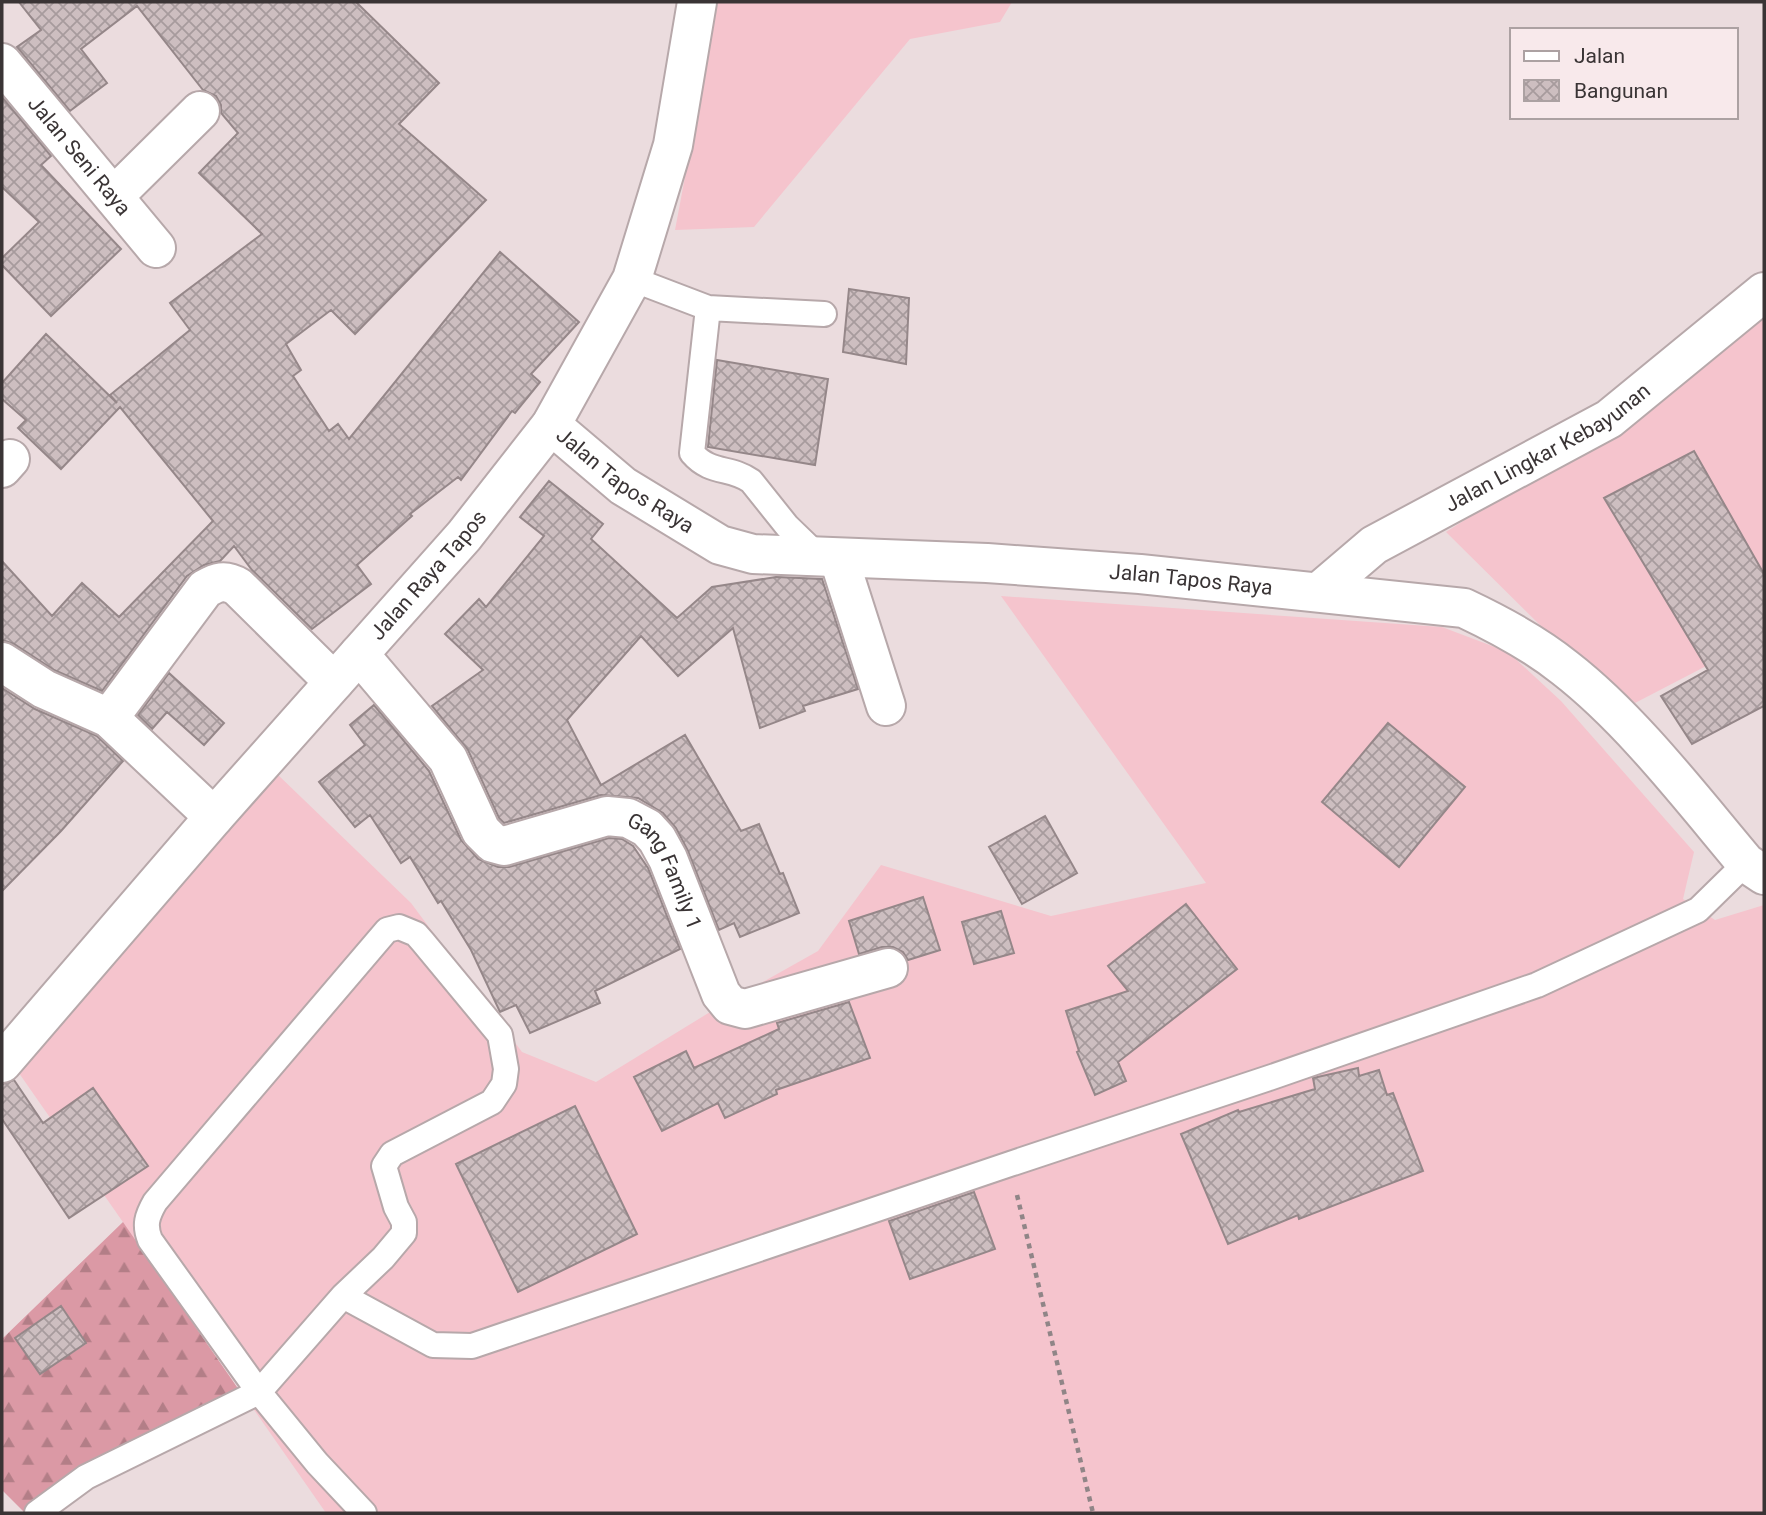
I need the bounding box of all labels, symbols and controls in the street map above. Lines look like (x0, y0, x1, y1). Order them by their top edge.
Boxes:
legend (1510, 28, 1738, 119)
text: Jalan (1574, 44, 1625, 68)
text: Bangunan (1574, 79, 1668, 103)
street label: Jalan Seni Raya (23, 92, 136, 220)
street label: Jalan Lingkar Kebayunan (1441, 378, 1655, 517)
street label: Jalan Tapos Raya (552, 423, 698, 538)
street label: Jalan Raya Tapos (365, 506, 491, 645)
street label: Jalan Tapos Raya (1108, 560, 1274, 600)
street label: Gang Family 1 (623, 808, 706, 933)

